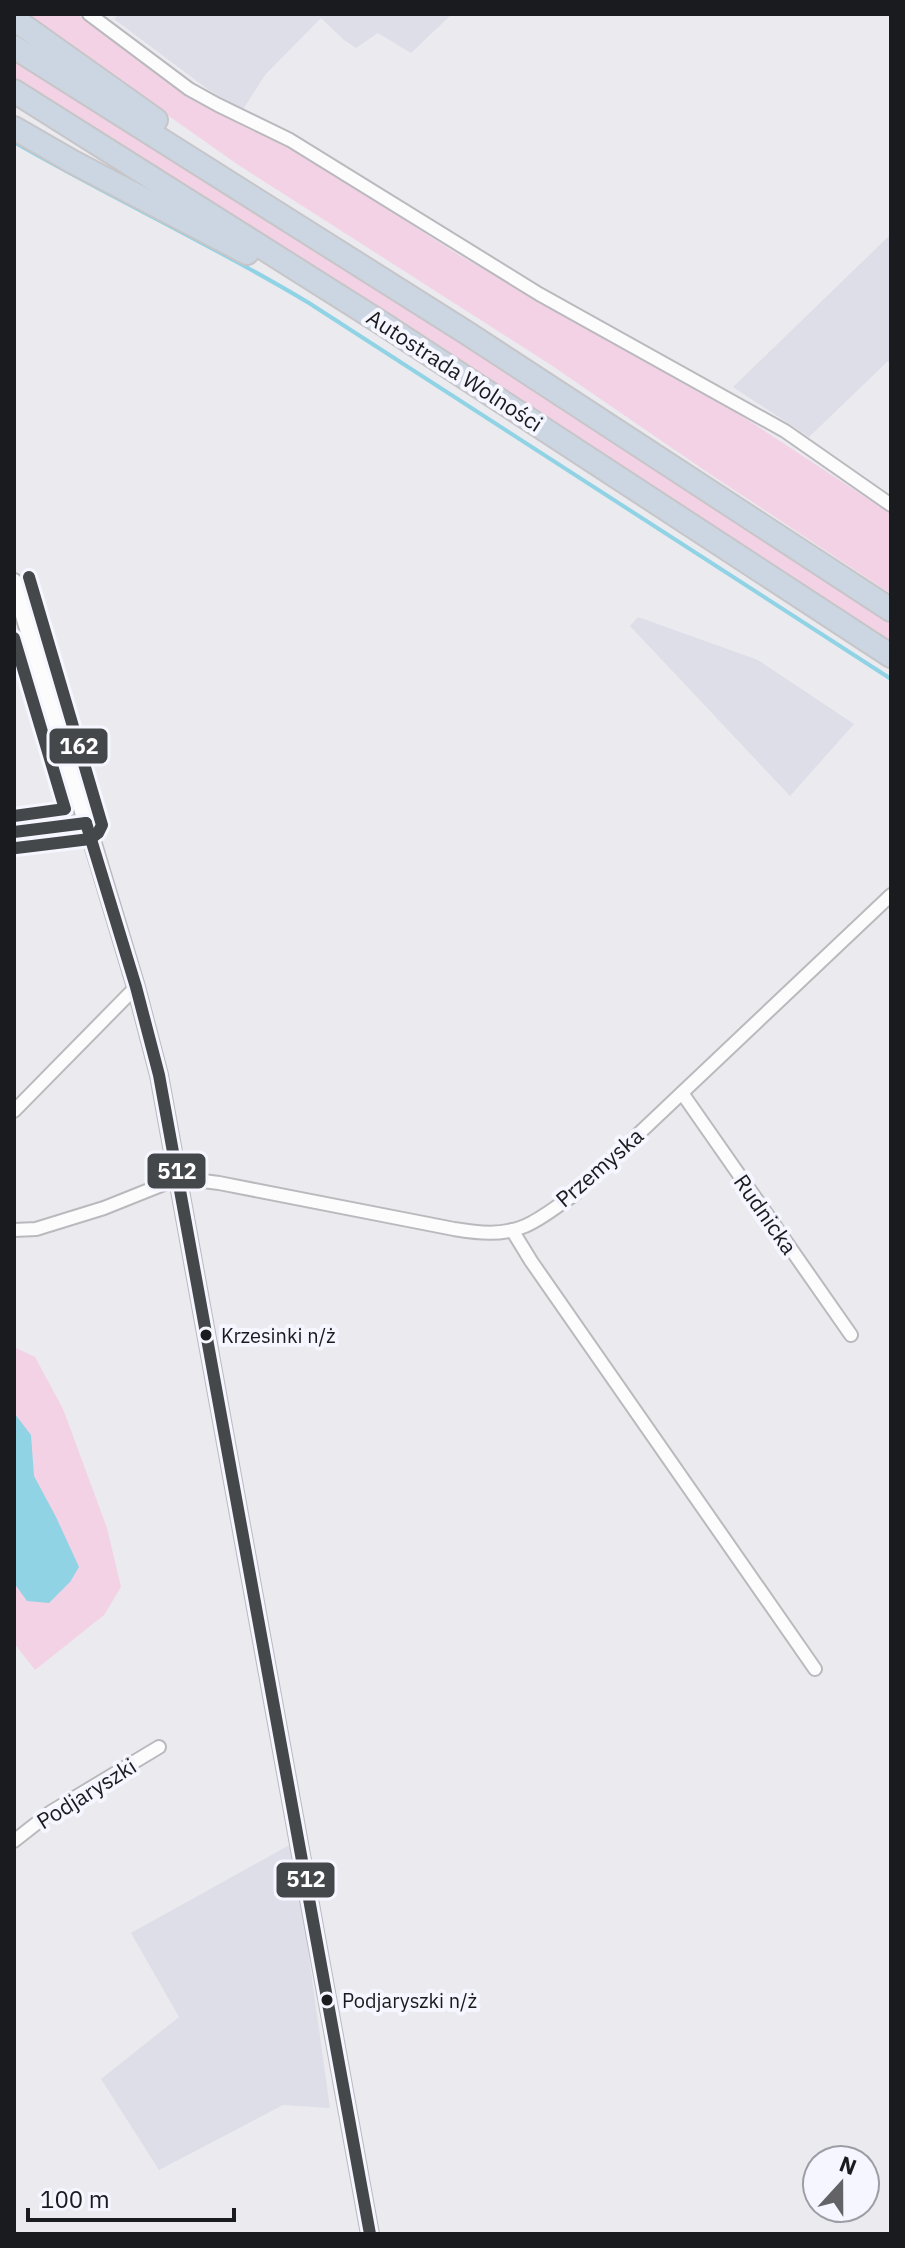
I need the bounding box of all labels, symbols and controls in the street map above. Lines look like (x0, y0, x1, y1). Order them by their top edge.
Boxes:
street label: Autostrada Wolności (362, 302, 548, 438)
line badge: 162 (48, 727, 109, 765)
text: 162 (59, 731, 99, 760)
street label: Przemyska (549, 1121, 649, 1213)
line badge: 512 (146, 1152, 207, 1190)
text: 512 (157, 1156, 197, 1185)
street label: Rudnicka (728, 1168, 804, 1260)
place label: Krzesinki n/ż (221, 1322, 336, 1349)
marker: Krzesinki n/ż (198, 1327, 214, 1343)
street label: Podjaryszki (31, 1751, 141, 1835)
line badge: 512 (275, 1861, 336, 1899)
text: 512 (286, 1864, 326, 1893)
place label: Podjaryszki n/ż (342, 1987, 477, 2014)
marker: Podjaryszki n/ż (319, 1992, 335, 2008)
north arrow (801, 2144, 881, 2224)
text: N (836, 2148, 861, 2181)
scale bar (28, 2172, 234, 2222)
text: 100 m (40, 2183, 110, 2215)

